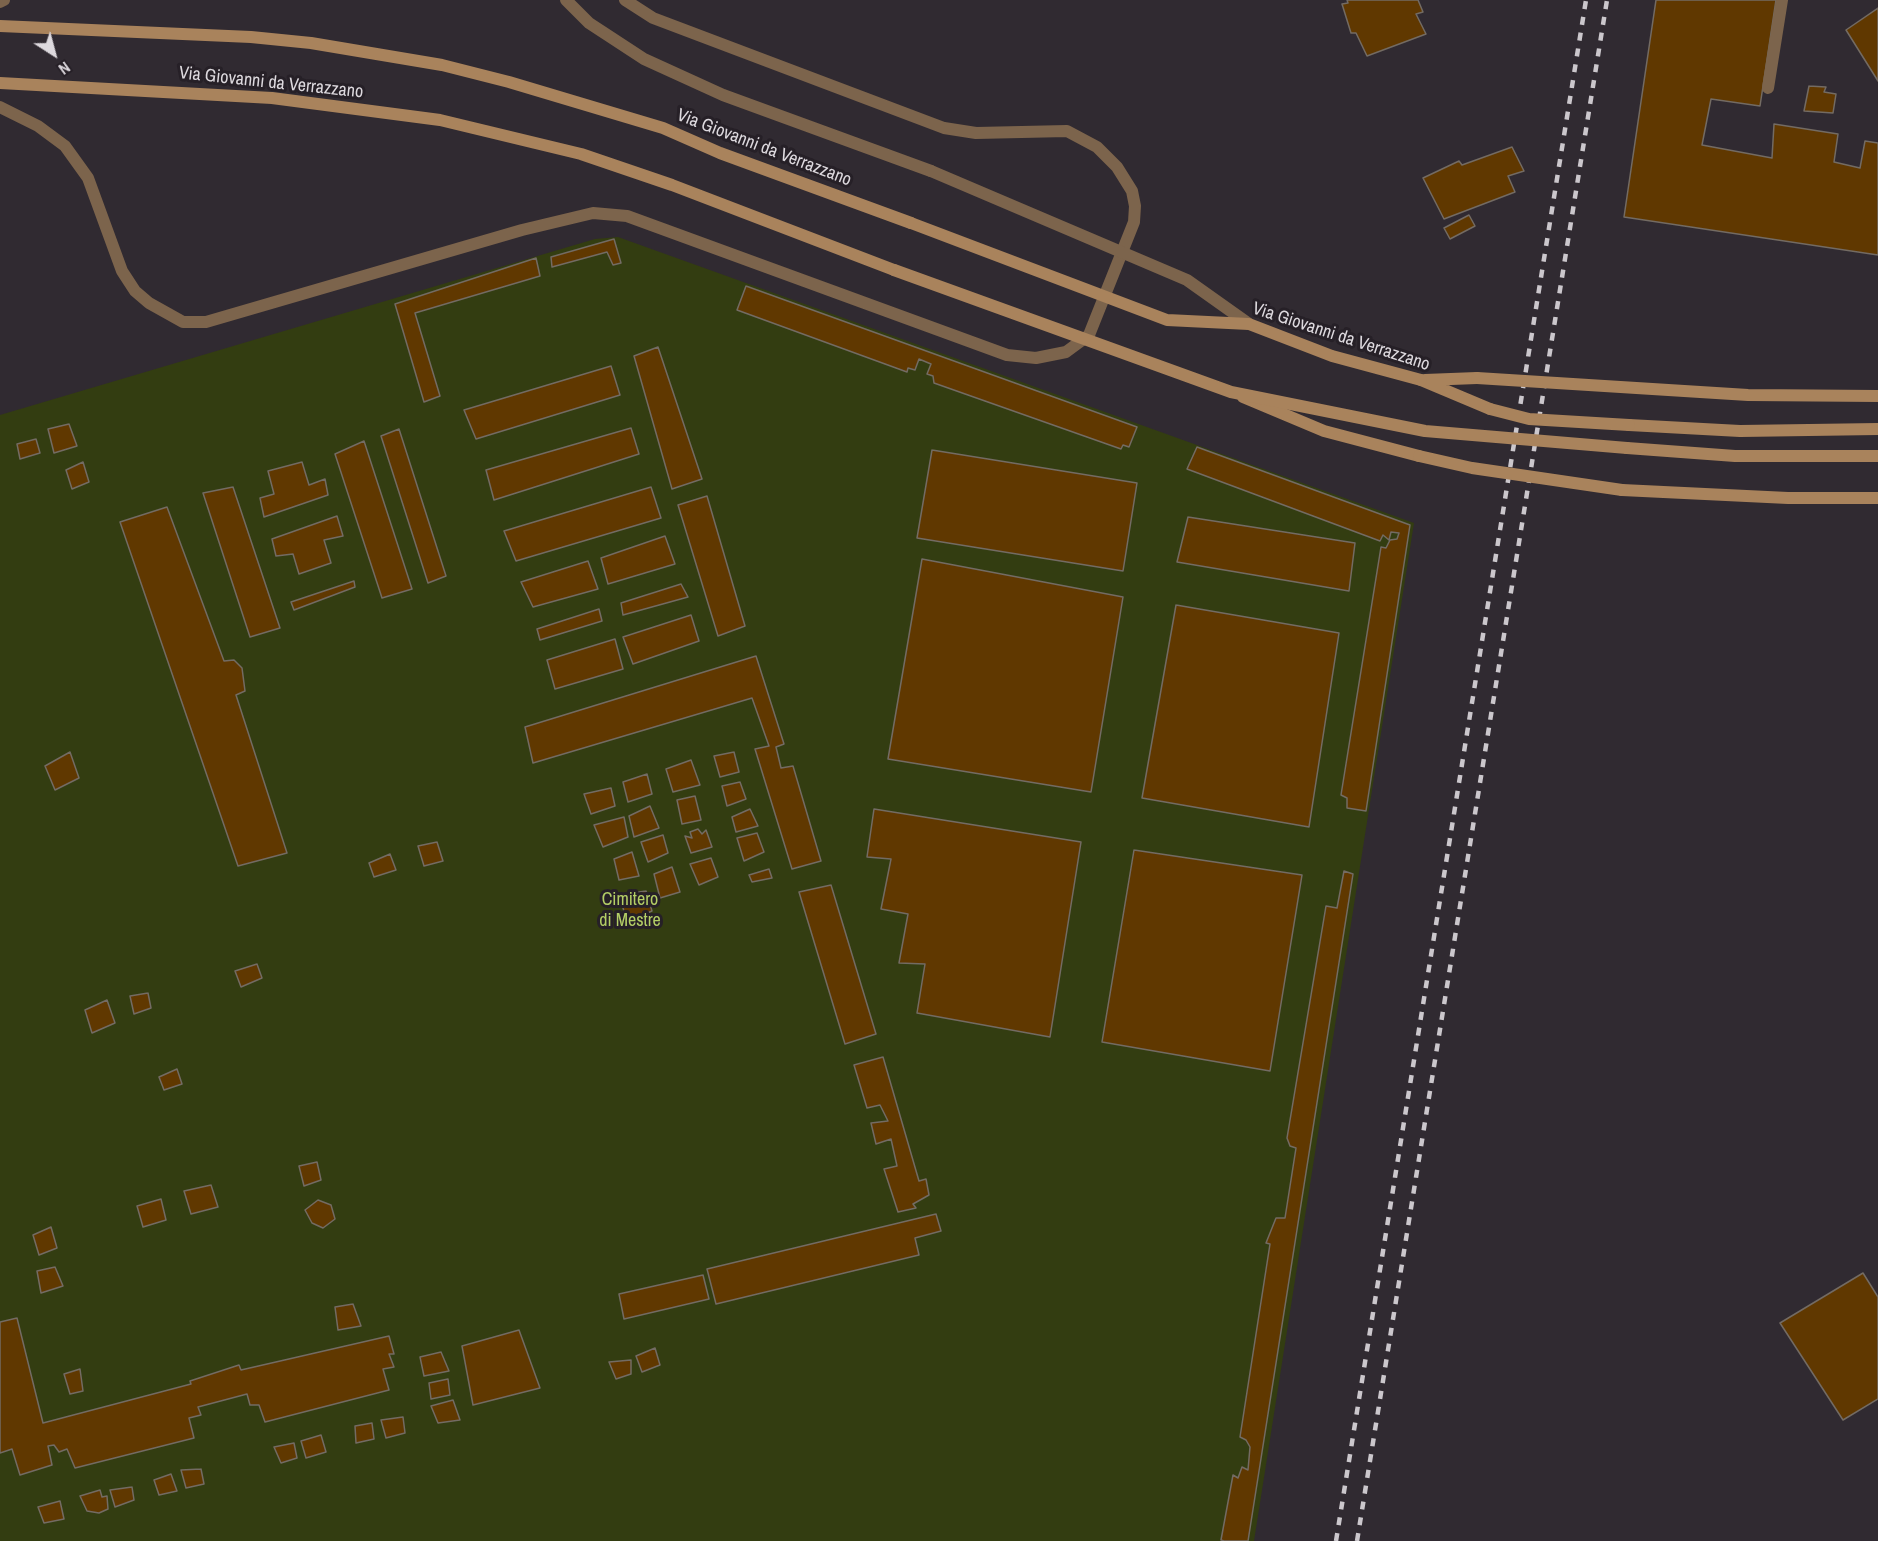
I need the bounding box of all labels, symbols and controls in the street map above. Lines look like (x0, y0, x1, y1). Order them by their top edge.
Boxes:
north arrow (24, 24, 84, 84)
text: N (54, 57, 75, 80)
street label: Via Giovanni da Verrazzano (178, 63, 364, 103)
street label: Via Giovanni da Verrazzano (674, 105, 854, 191)
street label: Via Giovanni da Verrazzano (1250, 298, 1432, 376)
park label: Cimitero di Mestre (599, 889, 661, 932)

